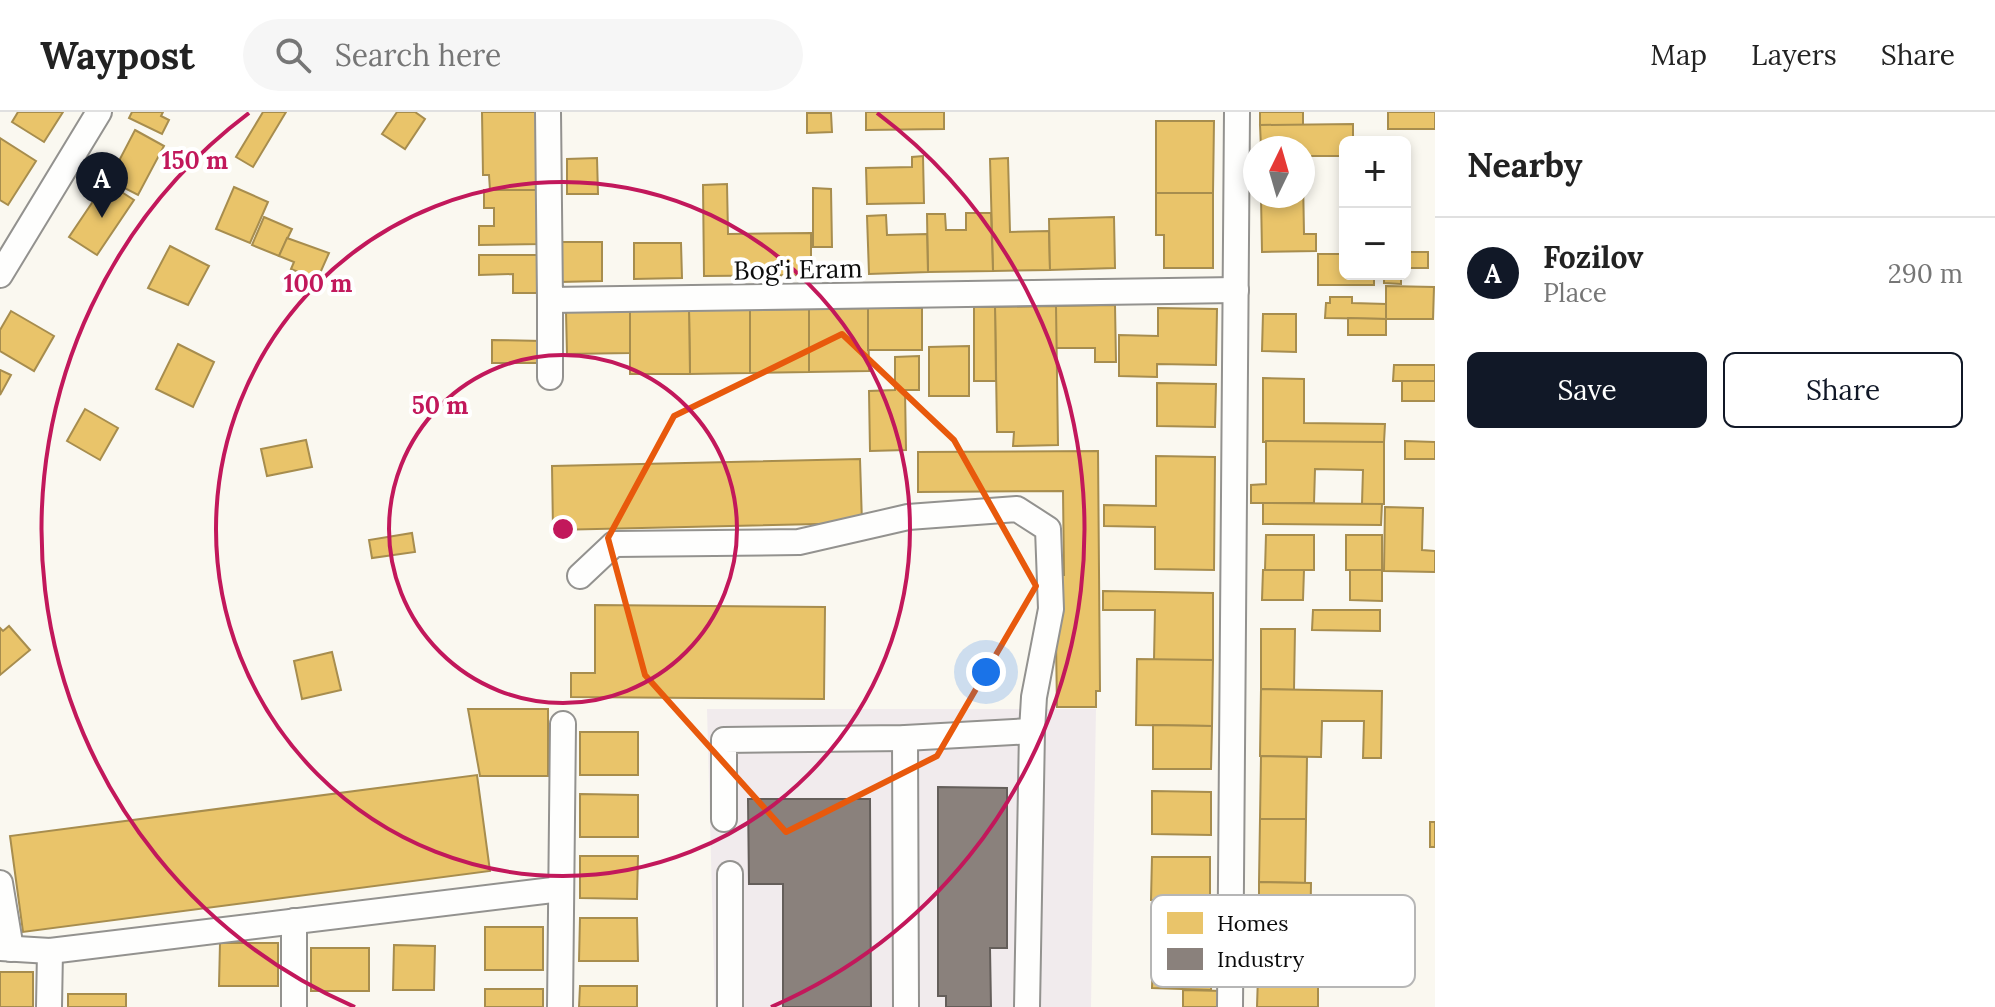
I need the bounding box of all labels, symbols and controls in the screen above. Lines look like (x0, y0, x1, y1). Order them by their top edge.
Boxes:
search box (243, 19, 803, 91)
text: Waypost (40, 31, 195, 79)
icon: search (271, 33, 315, 77)
text: Search here (335, 36, 501, 74)
text: Map (1650, 37, 1707, 73)
text: Layers (1751, 37, 1837, 73)
text: Share (1881, 37, 1955, 73)
north arrow (1243, 136, 1315, 208)
map controls (1339, 136, 1411, 280)
button: + (1339, 136, 1411, 208)
text: Nearby (1467, 143, 1583, 186)
text: 150 m (162, 145, 228, 176)
pin: A (76, 152, 128, 218)
button: − (1339, 208, 1411, 280)
text: Fozilov (1543, 238, 1643, 276)
street label: Bog'i Eram (733, 251, 863, 287)
text: A (1484, 257, 1502, 290)
text: 290 m (1888, 257, 1963, 290)
text: 100 m (284, 268, 352, 299)
text: Place (1543, 276, 1607, 309)
button: Save (1467, 352, 1707, 428)
button: Share (1723, 352, 1963, 428)
text: 50 m (412, 390, 468, 421)
centre of rings (549, 515, 577, 543)
your location (966, 652, 1006, 692)
legend (1151, 895, 1415, 987)
text: Homes (1217, 909, 1288, 937)
text: Industry (1217, 945, 1304, 973)

